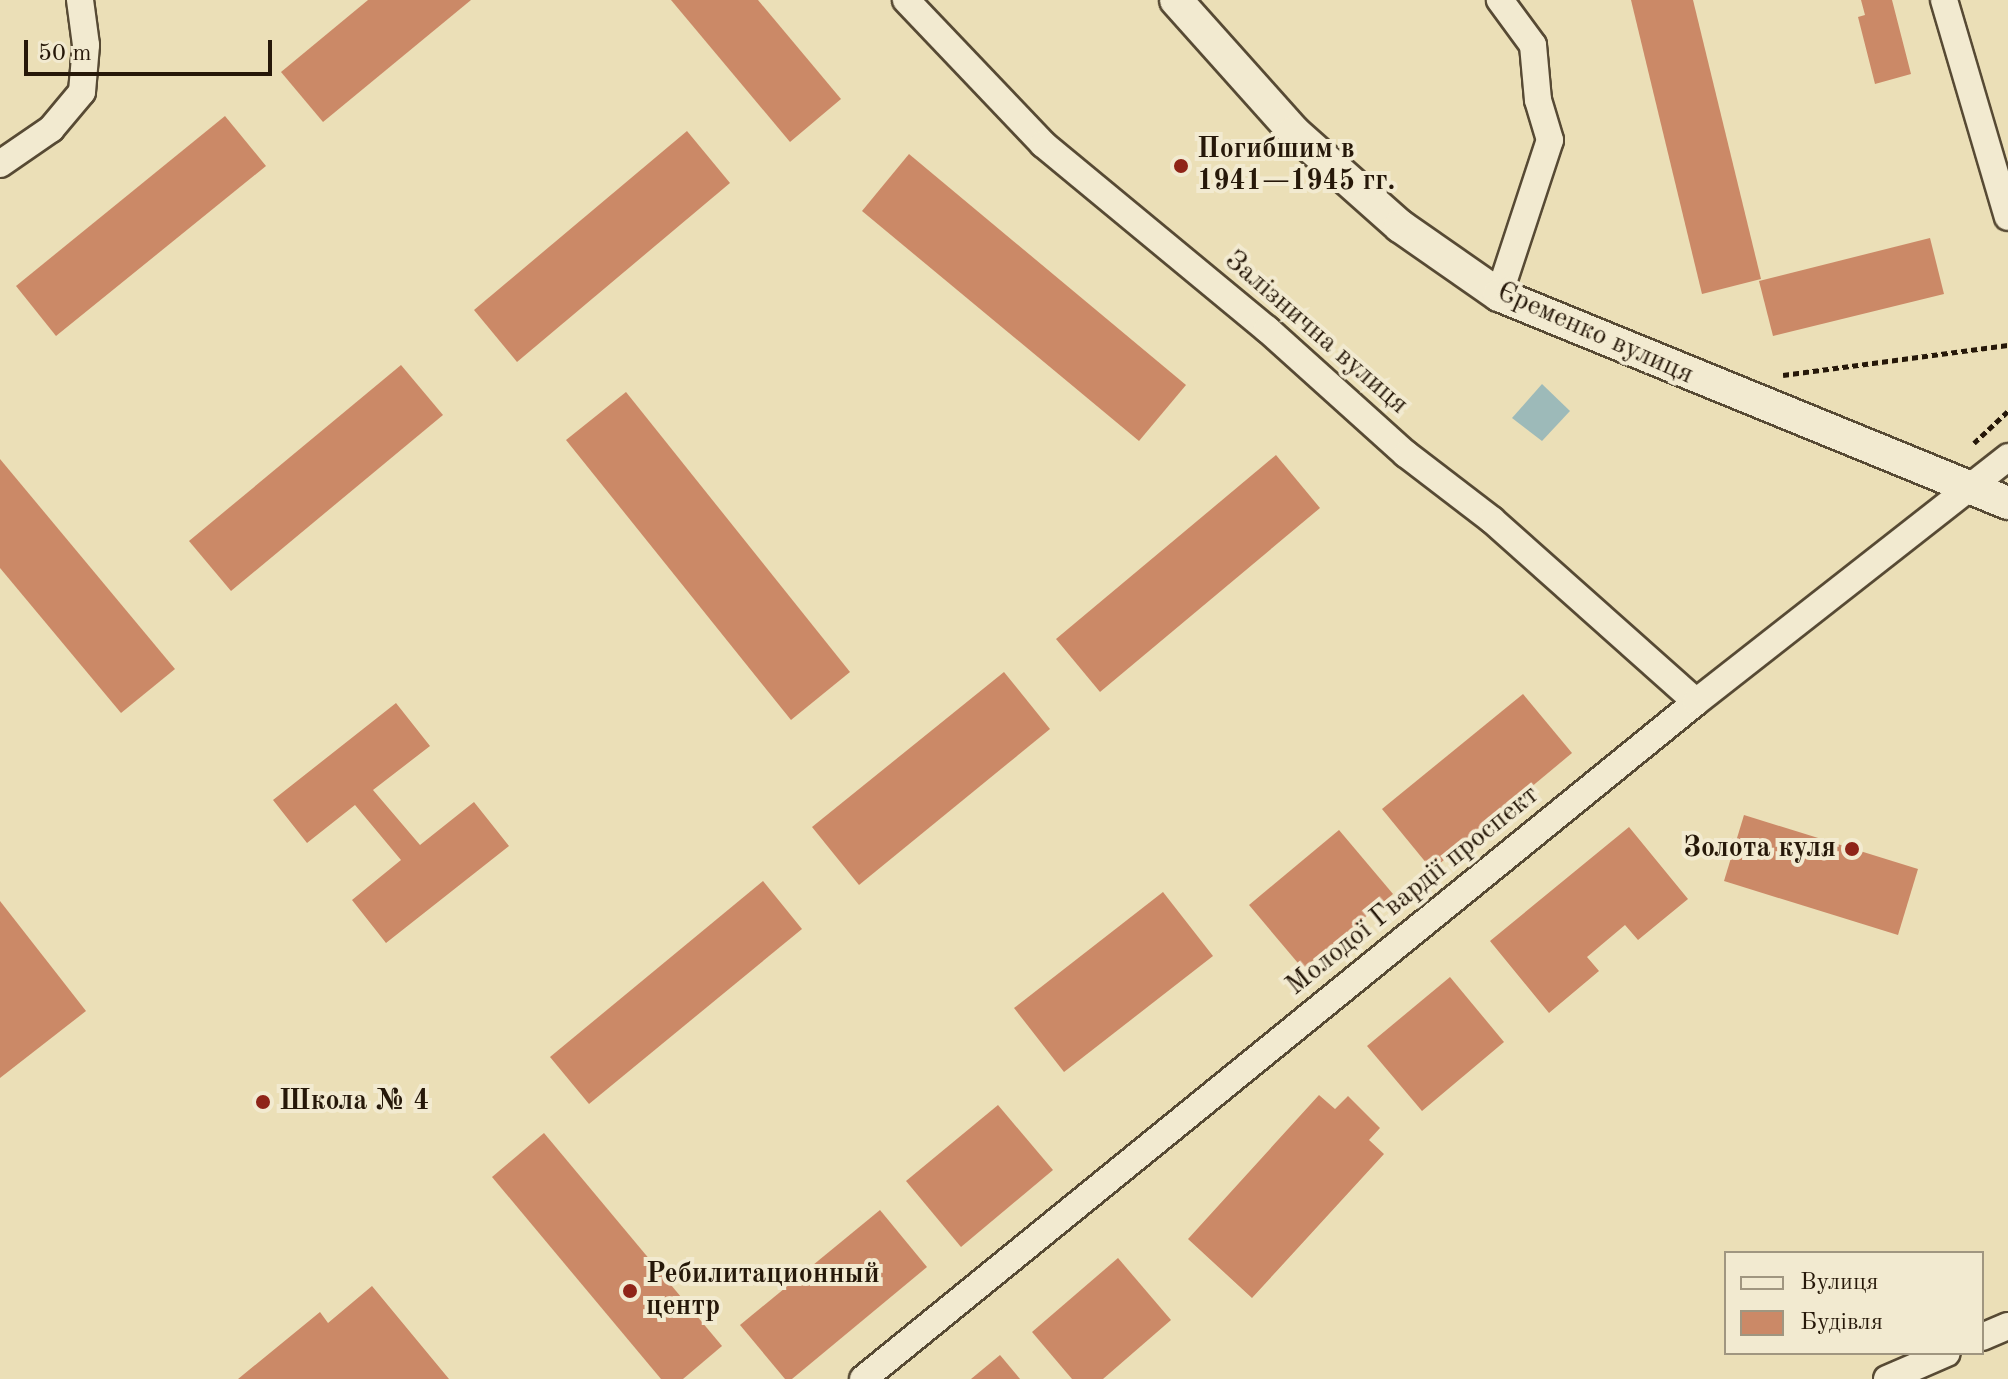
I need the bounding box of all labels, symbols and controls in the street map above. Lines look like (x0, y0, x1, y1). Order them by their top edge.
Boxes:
scale bar (28, 24, 276, 74)
text: 50 m (38, 42, 92, 66)
place label: Погибшим в 1941—1945 гг. (1197, 133, 1395, 199)
marker: Погибшим в 1941—1945 гг. (1172, 157, 1190, 175)
street label: Залізнична вулиця (1217, 244, 1415, 422)
street label: Єременко вулиця (1492, 276, 1698, 392)
street label: Молодої Гвардії проспект (1280, 779, 1546, 1003)
place label: Золота куля (1683, 832, 1836, 866)
marker: Золота куля (1843, 840, 1861, 858)
place label: Школа № 4 (279, 1085, 429, 1119)
marker: Школа № 4 (254, 1093, 272, 1111)
legend (1724, 1251, 1984, 1355)
place label: Ребилитационный центр (646, 1258, 880, 1324)
text: Вулиця (1800, 1271, 1879, 1295)
marker: Ребилитационный центр (621, 1282, 639, 1300)
text: Будівля (1800, 1311, 1883, 1335)

